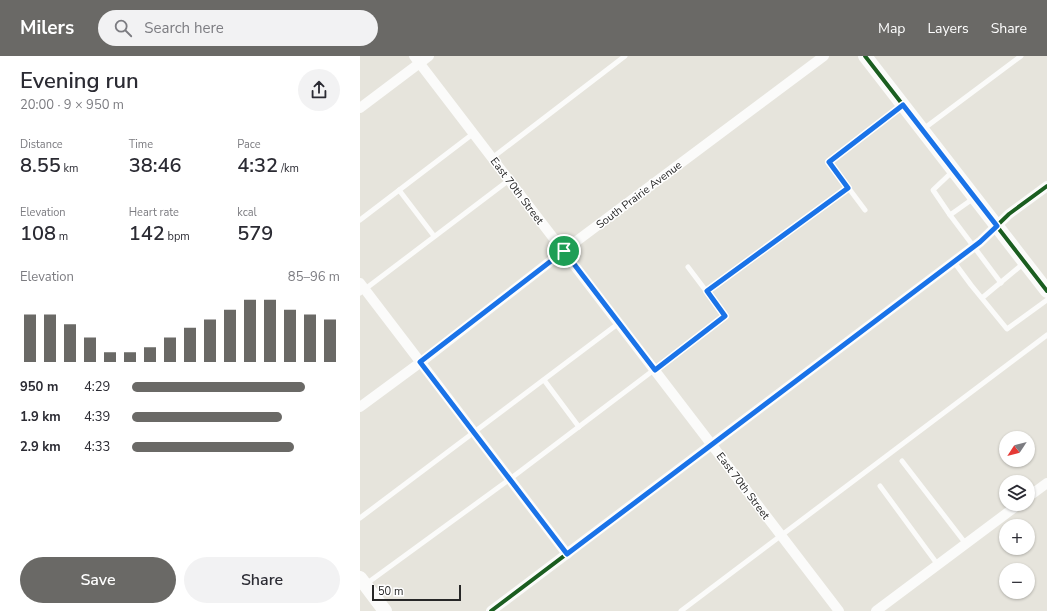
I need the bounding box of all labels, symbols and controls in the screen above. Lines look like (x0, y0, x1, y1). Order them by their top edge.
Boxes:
search box (98, 10, 378, 46)
text: Milers (20, 15, 74, 41)
icon: search (112, 17, 134, 39)
text: Search here (144, 18, 224, 38)
text: Map (878, 19, 905, 38)
text: Layers (927, 19, 969, 38)
text: Share (991, 19, 1027, 38)
text: Evening run (20, 66, 139, 96)
button: share (298, 69, 340, 111)
text: 20:00 · 9 × 950 m (20, 96, 124, 114)
text: Distance (20, 137, 63, 152)
text: Time (129, 137, 153, 152)
text: Pace (237, 137, 261, 152)
text: 8.55 (20, 152, 61, 179)
text: 38:46 (129, 152, 181, 179)
text: 4:32 (237, 152, 278, 179)
street label: East 70th Street (487, 154, 547, 228)
street label: South Prairie Avenue (593, 158, 685, 232)
text: km (61, 161, 79, 176)
text: /km (278, 161, 299, 176)
text: Elevation (20, 205, 66, 220)
text: Heart rate (129, 205, 179, 220)
text: kcal (237, 205, 257, 220)
text: 108 (20, 220, 56, 247)
text: 142 (129, 220, 165, 247)
text: 579 (237, 220, 273, 247)
text: m (56, 229, 68, 244)
text: bpm (165, 229, 190, 244)
pin (547, 234, 581, 268)
icon: arrive (553, 240, 575, 262)
text: Elevation (20, 268, 74, 286)
text: 85–96 m (288, 268, 340, 286)
text: 950 m (20, 378, 58, 396)
text: 4:29 (84, 378, 110, 396)
text: 1.9 km (20, 408, 61, 426)
text: 4:39 (84, 408, 110, 426)
north arrow (999, 431, 1035, 467)
map controls (999, 431, 1035, 599)
text: 2.9 km (20, 438, 61, 456)
text: 4:33 (84, 438, 110, 456)
street label: East 70th Street (713, 449, 773, 523)
button: layers (999, 475, 1035, 511)
button: + (999, 519, 1035, 555)
button: Save (20, 557, 176, 603)
button: Share (184, 557, 340, 603)
button: − (999, 563, 1035, 599)
scale bar (372, 583, 461, 602)
text: 50 m (378, 584, 403, 599)

